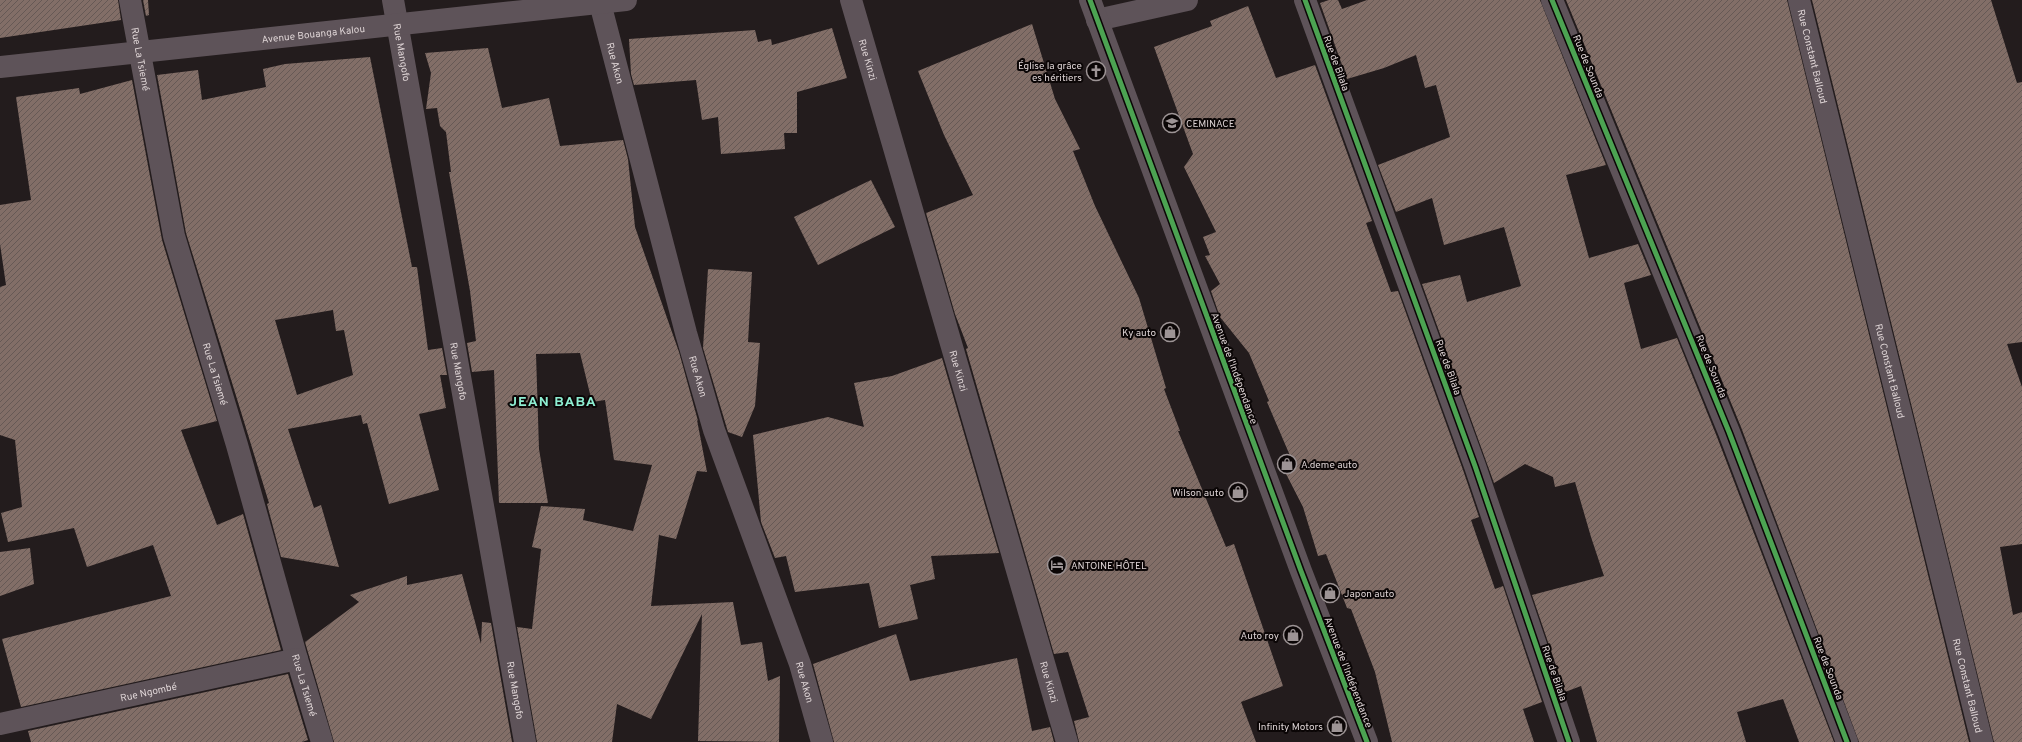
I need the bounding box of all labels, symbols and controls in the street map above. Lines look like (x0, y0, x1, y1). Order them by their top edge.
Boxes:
street label: Rue Constant Balloud (1794, 8, 1829, 105)
street label: Rue Mangofo (389, 22, 412, 83)
street label: Avenue Bouanga Kalou (261, 23, 366, 47)
street label: Rue La Tsiemé (127, 26, 152, 92)
street label: Rue de Sounda (1569, 33, 1606, 100)
street label: Rue de Bilala (1320, 34, 1352, 93)
street label: Rue Kinzi (855, 38, 879, 82)
street label: Rue Akon (603, 41, 626, 86)
place label: Église la grâce es héritiers (1018, 60, 1082, 85)
church icon: Église la grâce es héritiers (1085, 60, 1107, 82)
school or university icon: CEMINACE (1161, 112, 1183, 134)
place label: CEMINACE (1186, 118, 1235, 131)
street label: Avenue de l'Indépendance (1207, 311, 1260, 426)
shop icon: Ky auto (1159, 321, 1181, 343)
street label: Rue Constant Balloud (1871, 323, 1907, 420)
place label: Ky auto (1122, 327, 1156, 340)
street label: Rue de Sounda (1692, 333, 1729, 400)
street label: Rue de Bilala (1432, 338, 1464, 397)
street label: Rue La Tsiemé (199, 341, 230, 407)
street label: Rue Mangofo (446, 341, 469, 402)
street label: Rue Kinzi (945, 349, 970, 393)
street label: Rue Akon (685, 354, 709, 399)
district label: JEAN BABA (509, 394, 597, 411)
shop icon: A.deme auto (1276, 453, 1298, 475)
place label: A.deme auto (1301, 459, 1358, 472)
shop icon: Wilson auto (1227, 481, 1249, 503)
place label: Wilson auto (1172, 487, 1224, 500)
hotel icon: ANTOINE HÔTEL (1046, 554, 1068, 576)
place label: ANTOINE HÔTEL (1071, 560, 1147, 573)
shop icon: Japon auto (1319, 582, 1341, 604)
place label: Japon auto (1344, 588, 1395, 601)
street label: Avenue de l'Indépendance (1320, 615, 1375, 730)
shop icon: Auto roy (1282, 624, 1304, 646)
place label: Auto roy (1241, 630, 1279, 643)
street label: Rue de Sounda (1810, 635, 1846, 702)
street label: Rue Constant Balloud (1949, 637, 1985, 734)
street label: Rue de Bilala (1538, 644, 1569, 703)
street label: Rue La Tsiemé (288, 653, 319, 718)
street label: Rue Mangofo (503, 660, 526, 721)
street label: Rue Akon (792, 660, 816, 705)
street label: Rue Kinzi (1036, 660, 1060, 704)
street label: Rue Ngombé (119, 680, 178, 705)
shop icon: Infinity Motors (1326, 715, 1348, 737)
place label: Infinity Motors (1258, 721, 1323, 734)

